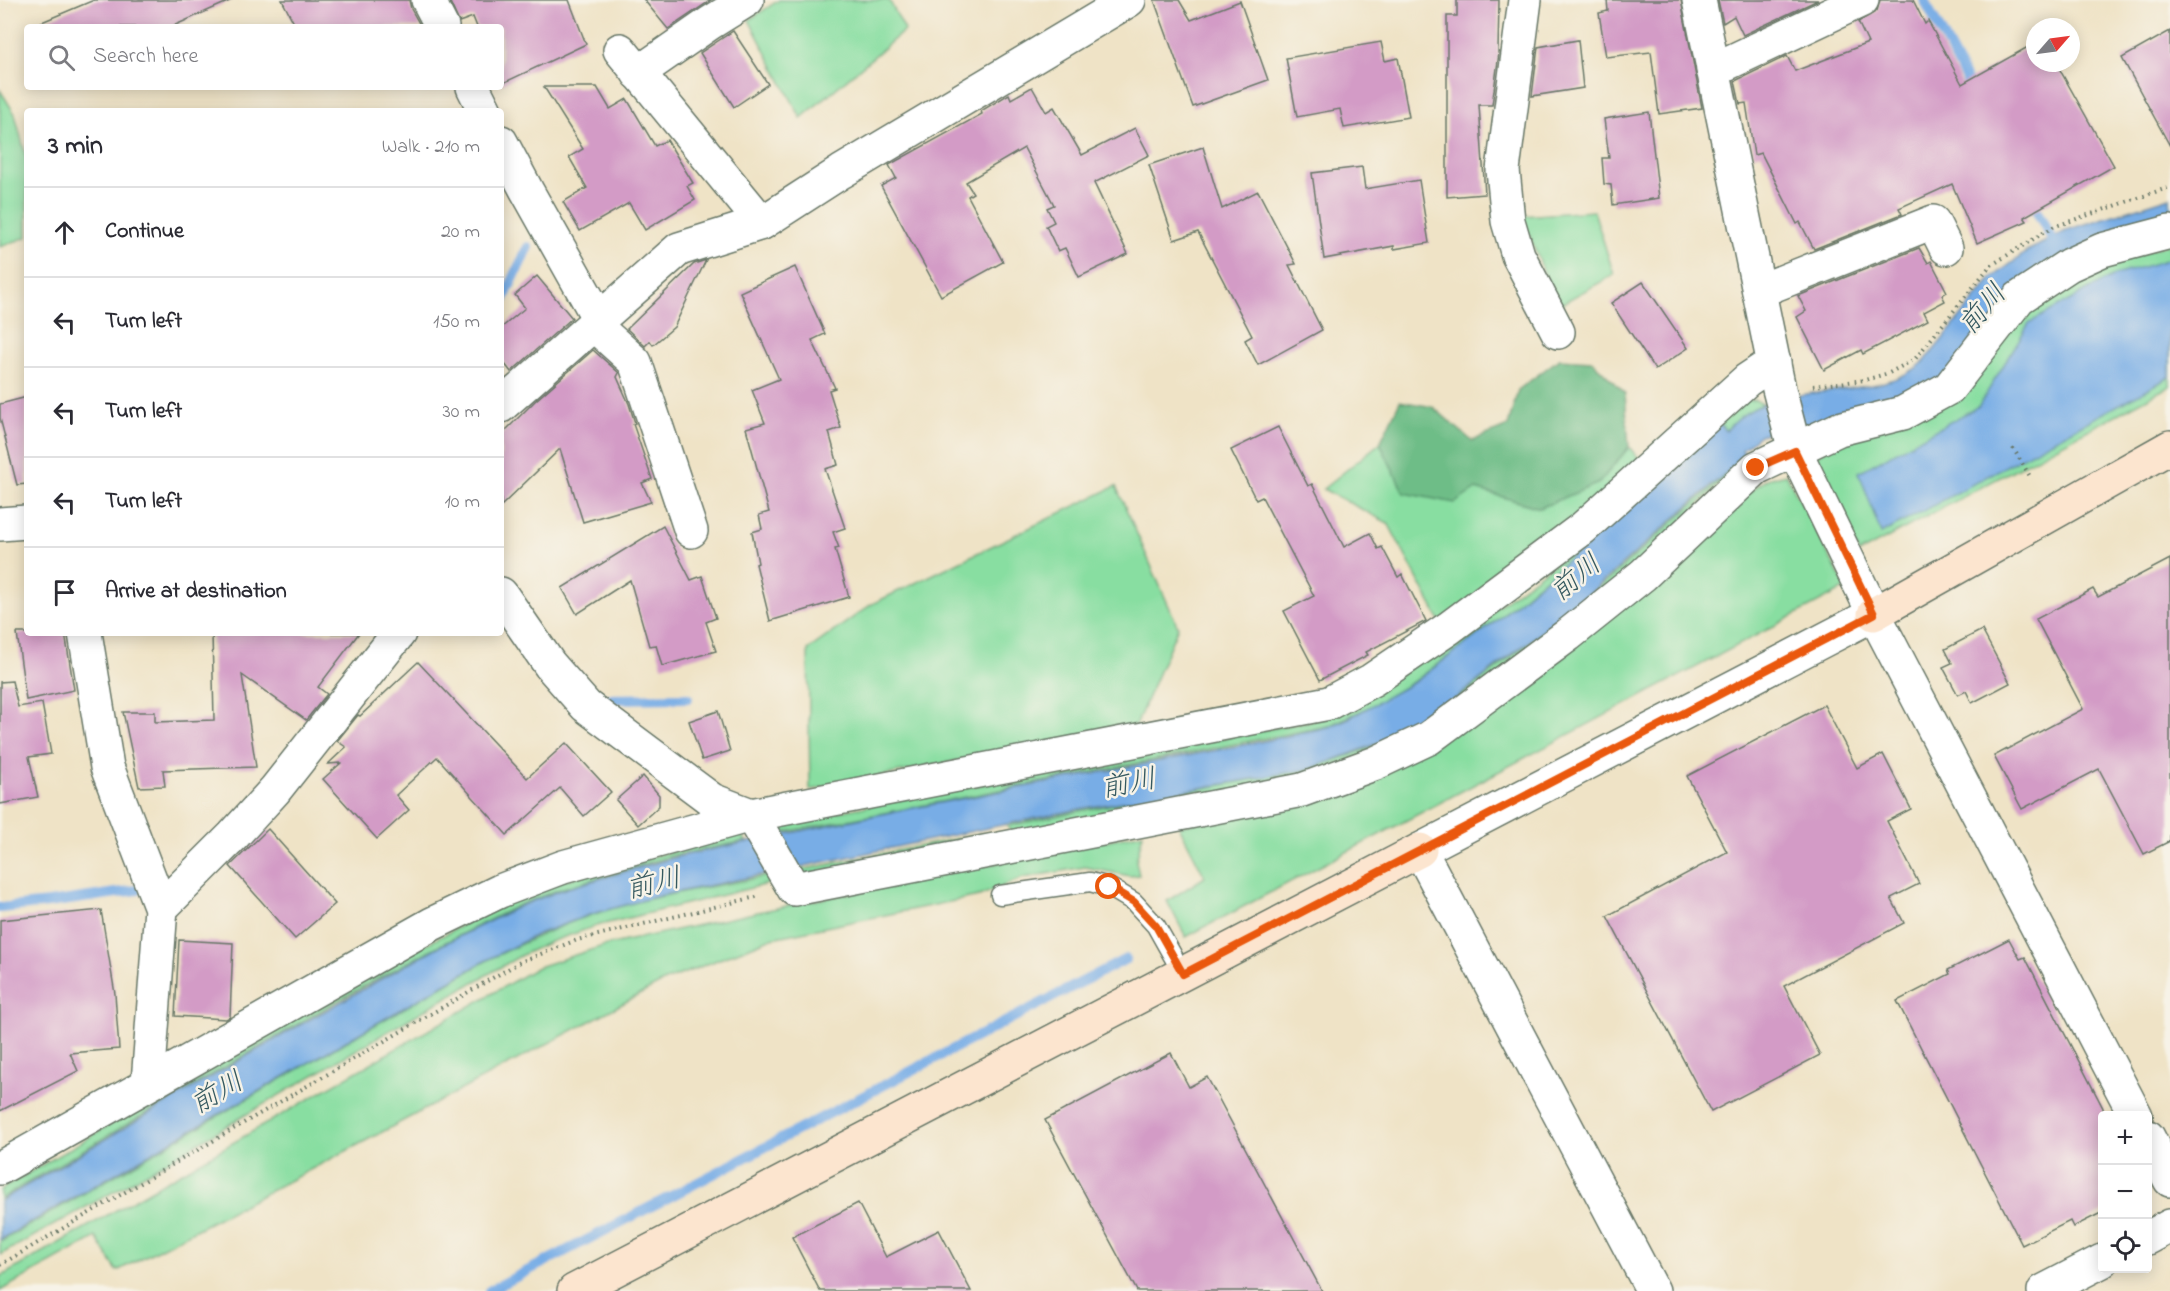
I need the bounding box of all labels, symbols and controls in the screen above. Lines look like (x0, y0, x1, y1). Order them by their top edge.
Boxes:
north arrow (2026, 18, 2080, 72)
search box (24, 24, 504, 90)
icon: search (45, 41, 78, 74)
text: Search here (93, 41, 198, 73)
text: 3 min (48, 128, 103, 166)
text: Walk · 210 m (382, 133, 480, 162)
icon: ahead (48, 216, 81, 249)
text: Continue (105, 216, 184, 248)
text: 20 m (441, 218, 480, 247)
water label: 前川 (1950, 275, 2018, 345)
icon: left (48, 306, 81, 339)
text: Turn left (105, 306, 182, 338)
text: 150 m (433, 308, 480, 337)
icon: left (48, 396, 81, 429)
text: Turn left (105, 396, 182, 428)
text: 30 m (443, 398, 480, 427)
route end (1742, 454, 1768, 480)
icon: left (48, 486, 81, 519)
text: Turn left (105, 486, 182, 518)
text: 10 m (444, 488, 480, 517)
water label: 前川 (1542, 545, 1612, 613)
icon: arrive (48, 576, 81, 609)
text: Arrive at destination (105, 576, 287, 608)
water label: 前川 (1098, 760, 1160, 810)
water label: 前川 (622, 859, 686, 911)
route start (1095, 873, 1121, 899)
water label: 前川 (183, 1062, 253, 1126)
map controls (2098, 1111, 2152, 1273)
button: + (2098, 1111, 2152, 1165)
button: − (2098, 1165, 2152, 1219)
button: locate (2098, 1219, 2152, 1273)

